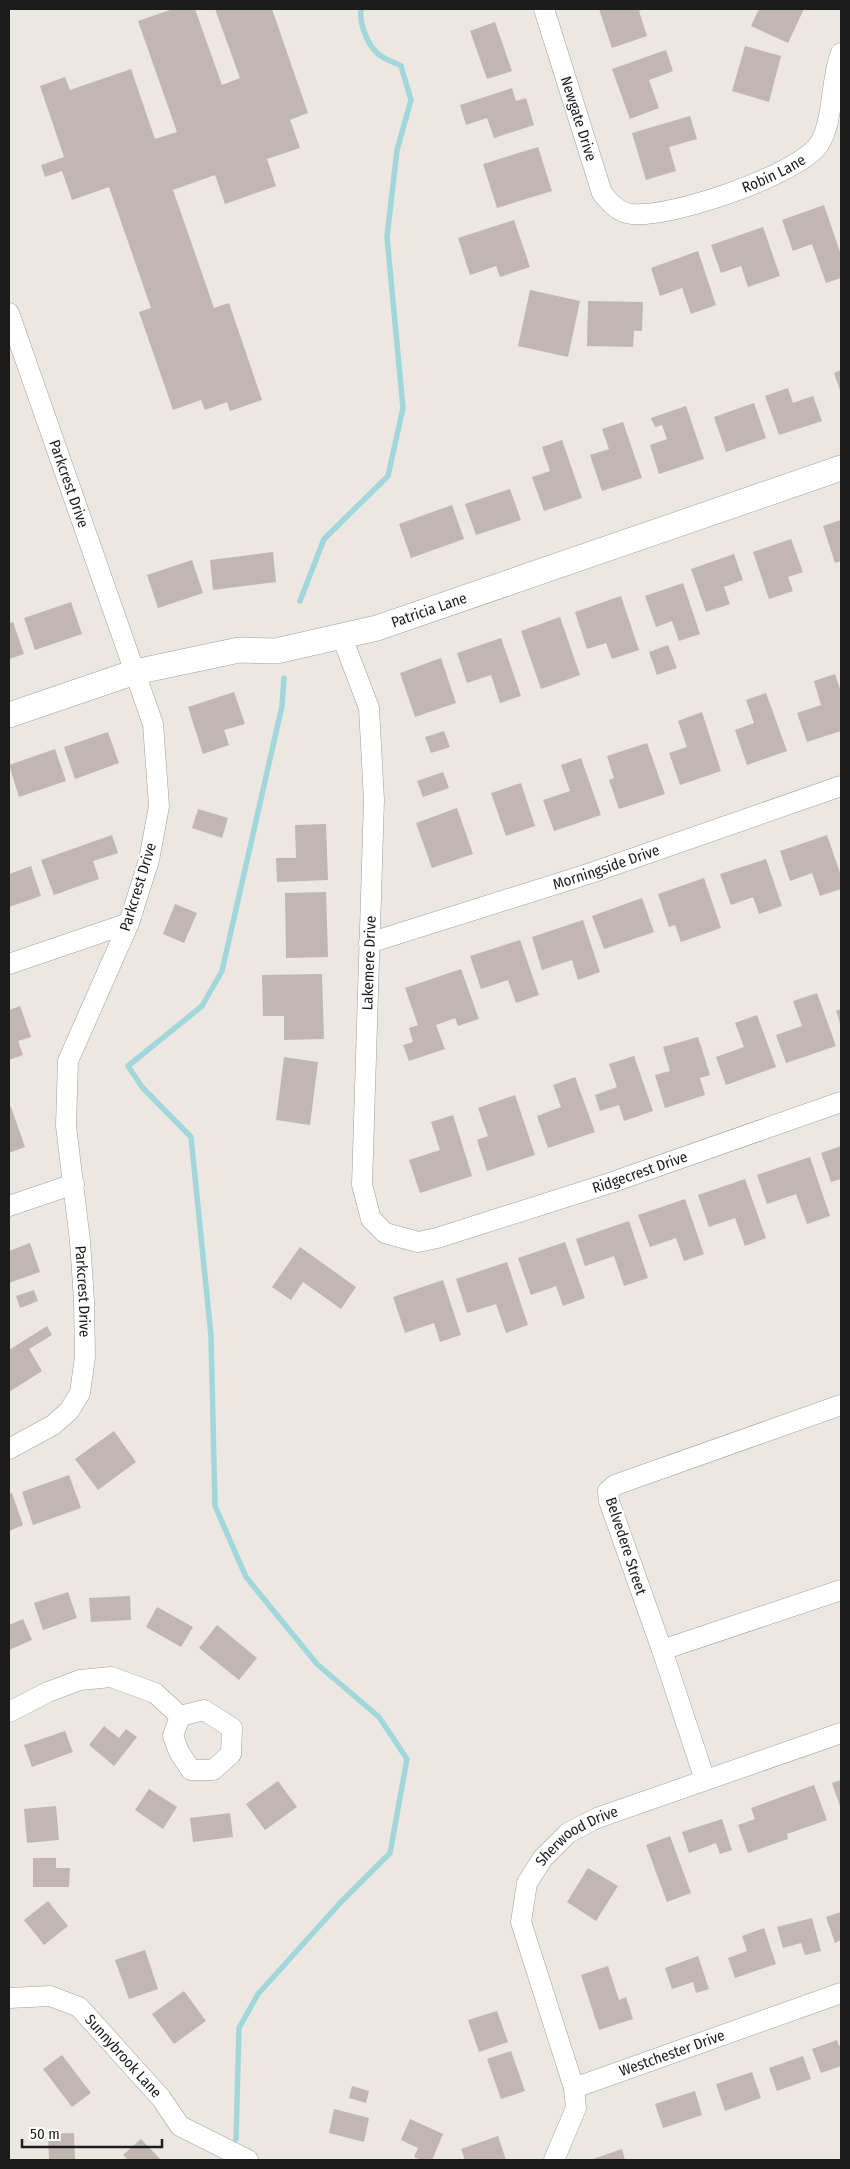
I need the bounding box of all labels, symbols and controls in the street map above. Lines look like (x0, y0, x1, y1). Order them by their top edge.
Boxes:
street label: Newgate Drive (557, 74, 600, 163)
street label: Robin Lane (739, 151, 809, 197)
street label: Parkcrest Drive (45, 437, 93, 530)
street label: Patricia Lane (389, 589, 469, 631)
street label: Parkcrest Drive (116, 840, 160, 934)
street label: Morningside Drive (551, 841, 662, 893)
street label: Lakemere Drive (358, 915, 380, 1011)
street label: Ridgecrest Drive (590, 1148, 690, 1197)
street label: Parkcrest Drive (71, 1245, 94, 1337)
street label: Belvedere Street (602, 1495, 650, 1597)
street label: Sherwood Drive (531, 1802, 620, 1869)
street label: Sunnybrook Lane (81, 2011, 165, 2101)
street label: Westchester Drive (617, 2026, 727, 2080)
scale bar (22, 2116, 162, 2148)
text: 50 m (30, 2125, 60, 2143)

